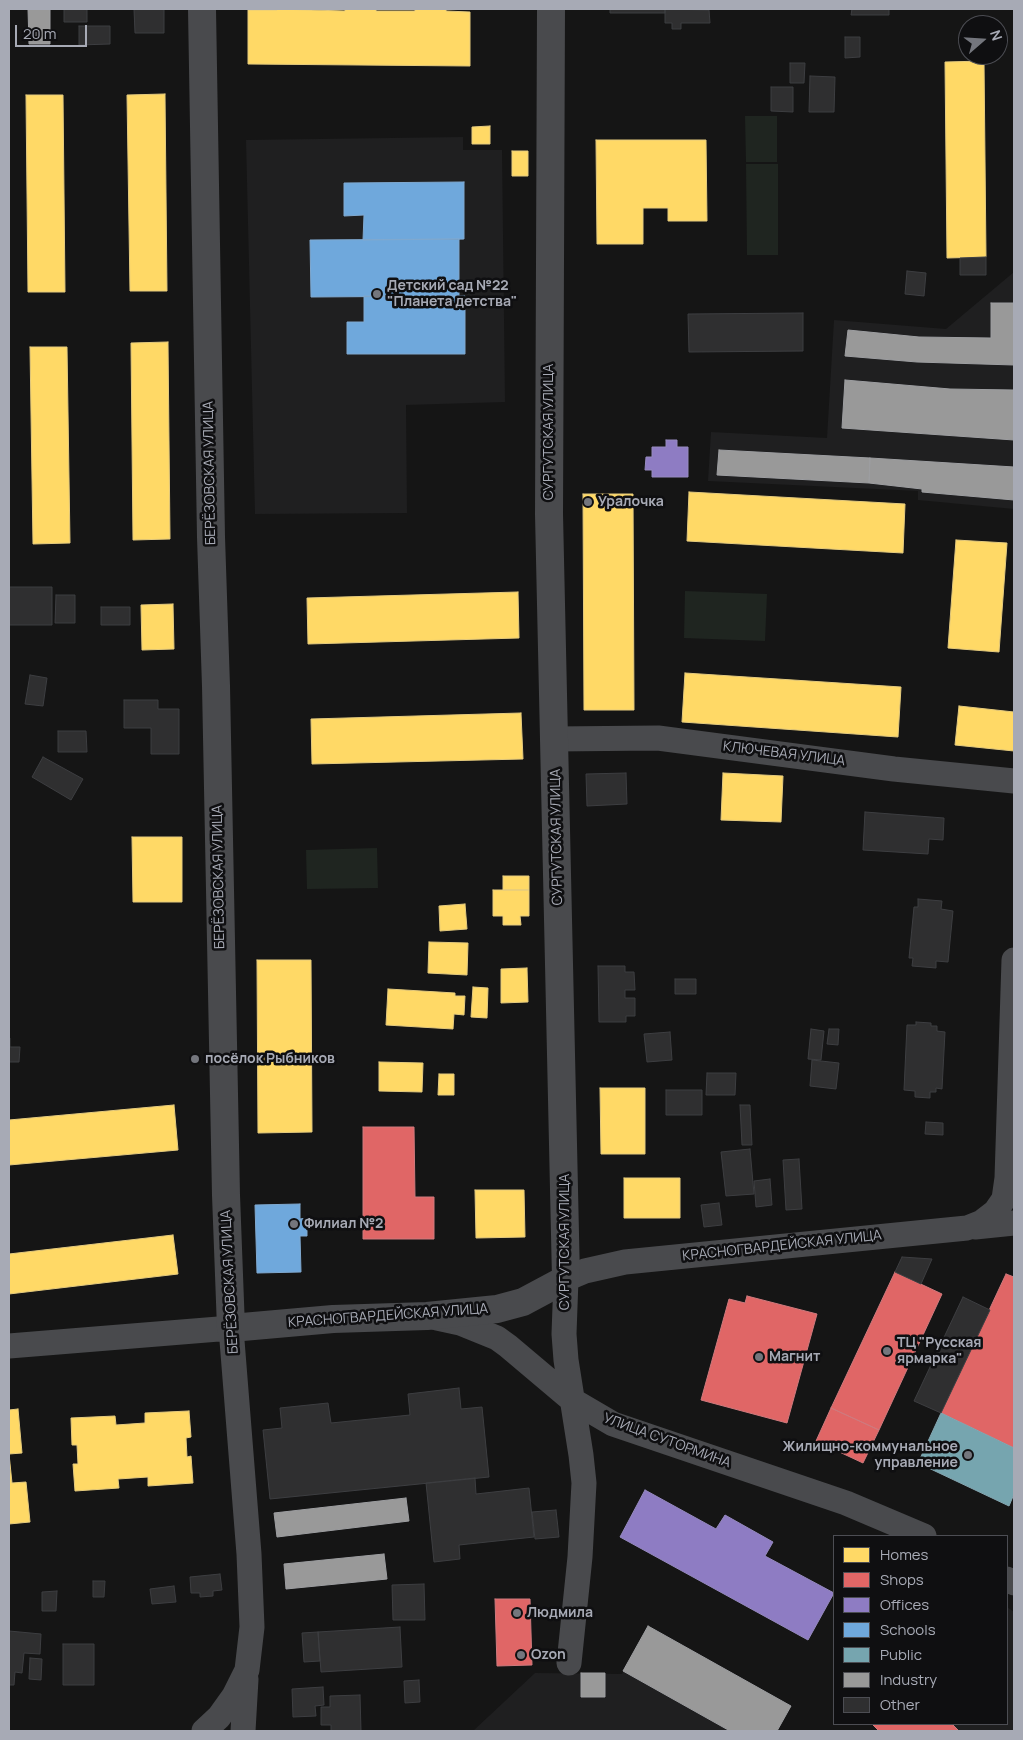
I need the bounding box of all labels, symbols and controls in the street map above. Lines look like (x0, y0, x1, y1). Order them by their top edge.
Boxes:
scale bar (18, 15, 90, 47)
north arrow (958, 15, 1008, 65)
text: 20 m (23, 23, 56, 44)
text: N (986, 27, 1007, 43)
place label: Детский сад №22 "Планета детства" (387, 278, 517, 310)
marker: Детский сад №22 "Планета детства" (371, 288, 383, 300)
street label: СУРГУТСКАЯ УЛИЦА (541, 364, 557, 500)
street label: БЕРЁЗОВСКАЯ УЛИЦА (200, 401, 220, 545)
place label: Уралочка (598, 494, 664, 510)
marker: Уралочка (582, 496, 594, 508)
street label: КЛЮЧЕВАЯ УЛИЦА (722, 738, 846, 770)
street label: СУРГУТСКАЯ УЛИЦА (547, 769, 567, 905)
street label: БЕРЁЗОВСКАЯ УЛИЦА (209, 805, 229, 949)
place label: посёлок Рыбников (205, 1051, 335, 1067)
marker: посёлок Рыбников (189, 1053, 201, 1065)
street label: СУРГУТСКАЯ УЛИЦА (557, 1174, 573, 1310)
street label: БЕРЁЗОВСКАЯ УЛИЦА (218, 1209, 242, 1355)
place label: Филиал №2 (304, 1216, 383, 1232)
marker: Филиал №2 (288, 1218, 300, 1230)
street label: КРАСНОГВАРДЕЙСКАЯ УЛИЦА (681, 1227, 883, 1265)
street label: КРАСНОГВАРДЕЙСКАЯ УЛИЦА (287, 1301, 489, 1331)
place label: ТЦ "Русская ярмарка" (897, 1335, 981, 1368)
marker: ТЦ "Русская ярмарка" (881, 1345, 893, 1357)
place label: Магнит (769, 1349, 820, 1365)
marker: Магнит (753, 1351, 765, 1363)
street label: УЛИЦА СУТОРМИНА (601, 1410, 733, 1472)
place label: Жилищно-коммунальное управление (783, 1439, 958, 1471)
marker: Жилищно-коммунальное управление (962, 1449, 974, 1461)
legend (833, 1535, 1008, 1725)
text: Homes (880, 1544, 928, 1565)
text: Shops (880, 1569, 924, 1590)
text: Offices (880, 1594, 929, 1615)
place label: Людмила (527, 1605, 593, 1621)
marker: Людмила (511, 1607, 523, 1619)
text: Schools (880, 1619, 936, 1640)
text: Public (880, 1644, 922, 1665)
place label: Ozon (531, 1647, 566, 1663)
marker: Ozon (515, 1649, 527, 1661)
text: Industry (880, 1669, 937, 1690)
text: Other (880, 1694, 920, 1715)

